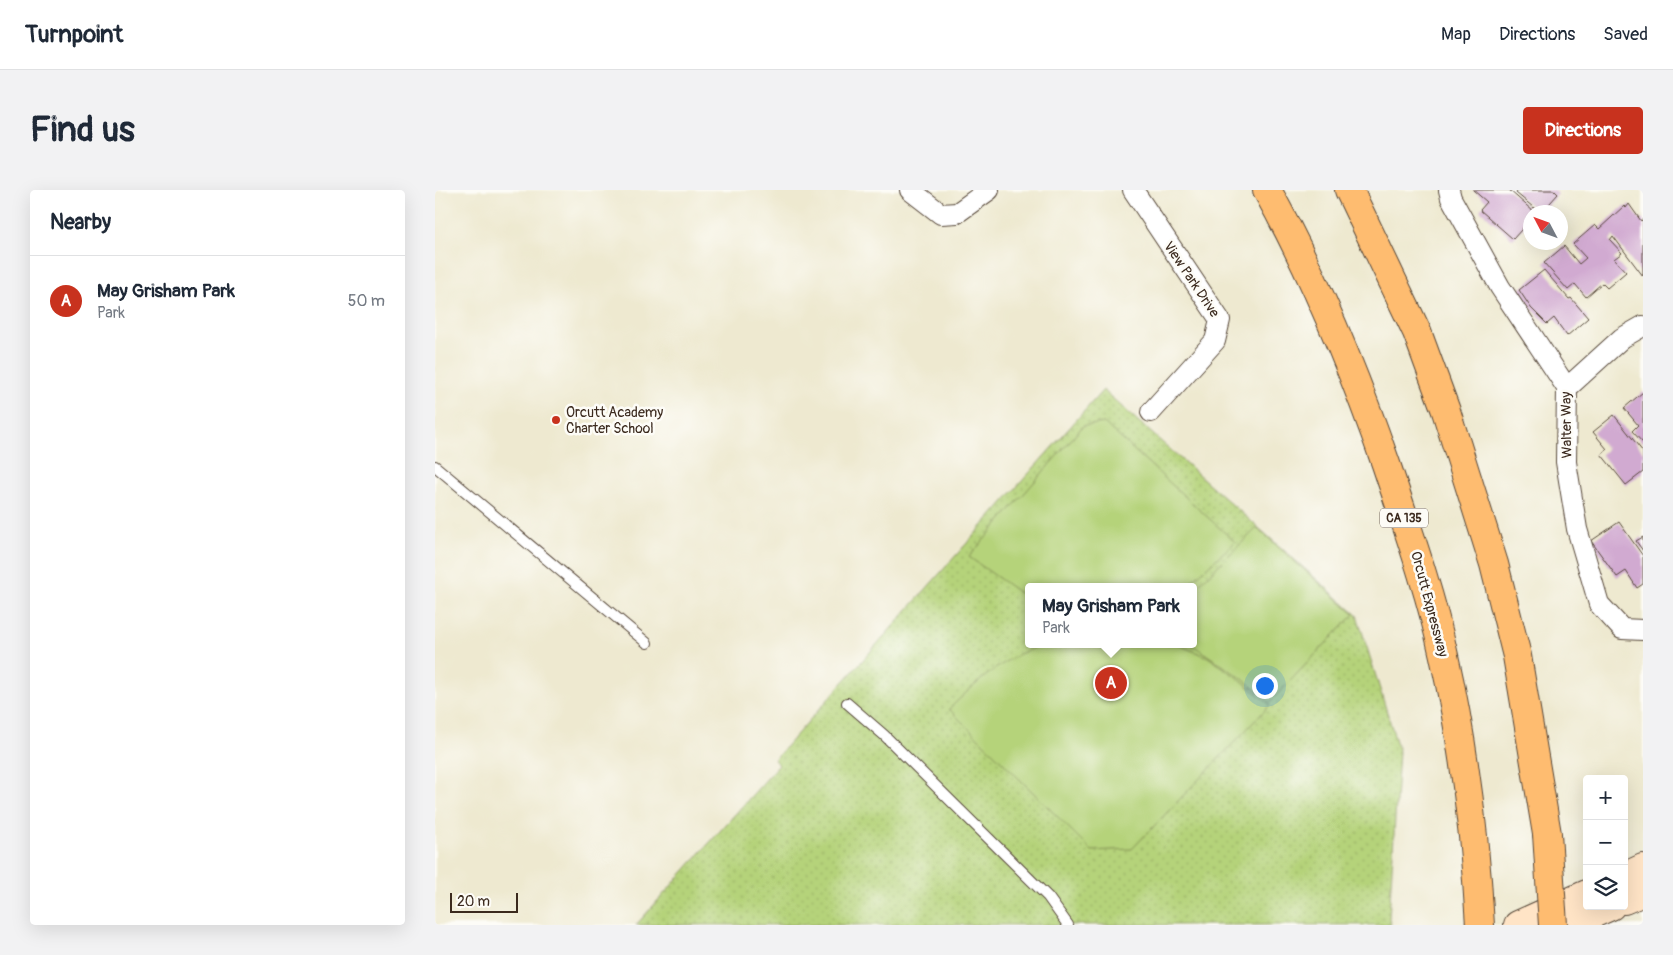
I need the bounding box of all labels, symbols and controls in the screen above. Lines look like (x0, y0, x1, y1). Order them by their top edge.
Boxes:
text: Turnpoint (25, 20, 123, 49)
text: Map (1441, 23, 1471, 46)
text: Directions (1499, 23, 1575, 46)
text: Saved (1603, 23, 1648, 46)
button: Directions (1523, 107, 1643, 154)
text: Find us (30, 108, 135, 152)
north arrow (1523, 205, 1568, 250)
text: Nearby (50, 209, 111, 236)
street label: View Park Drive (1160, 238, 1223, 320)
text: May Grisham Park (97, 279, 235, 303)
text: A (61, 291, 71, 311)
text: 50 m (348, 291, 385, 311)
text: Park (97, 303, 125, 323)
street label: Walter Way (1557, 391, 1576, 459)
place label: Orcutt Academy Charter School (566, 404, 663, 437)
marker: Orcutt Academy Charter School (550, 414, 562, 426)
road number: CA 135 (1380, 508, 1428, 528)
street label: Orcutt Expressway (1407, 549, 1452, 659)
popup (1025, 583, 1197, 648)
text: May Grisham Park (1042, 594, 1180, 618)
text: Park (1042, 618, 1070, 638)
pin: A (1095, 664, 1127, 702)
your location (1252, 673, 1278, 699)
map controls (1583, 775, 1628, 910)
button: + (1583, 775, 1628, 820)
button: − (1583, 820, 1628, 865)
button: layers (1583, 865, 1628, 910)
scale bar (450, 890, 517, 913)
text: 20 m (457, 893, 490, 910)

